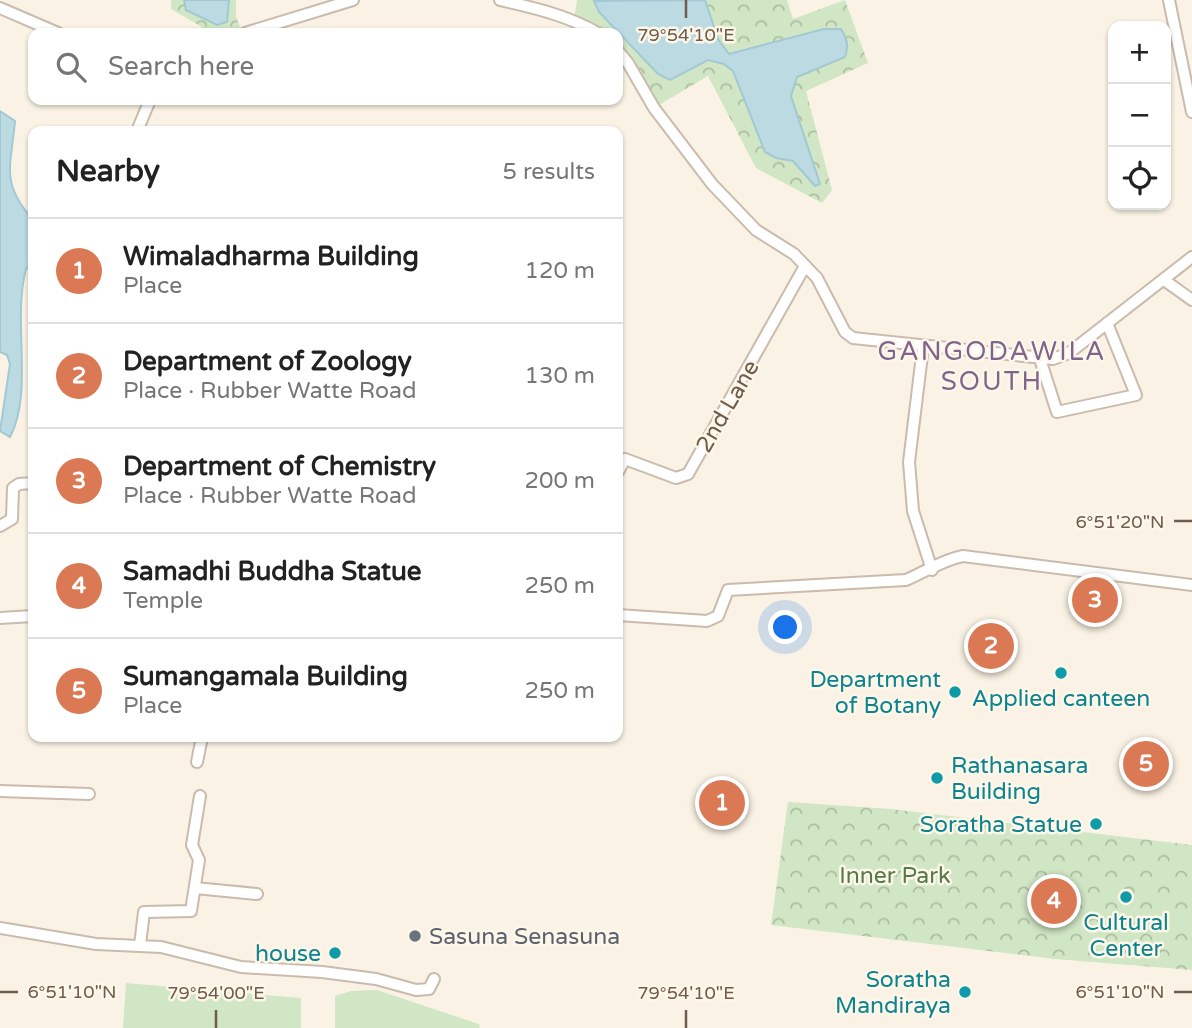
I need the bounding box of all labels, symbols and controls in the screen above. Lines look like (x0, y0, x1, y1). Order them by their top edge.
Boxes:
map controls (1108, 21, 1171, 210)
button: + (1108, 21, 1171, 84)
text: 79°54'10"E (637, 24, 735, 46)
search box (28, 28, 623, 105)
icon: search (52, 48, 90, 86)
text: Search here (108, 51, 254, 82)
button: − (1108, 84, 1171, 147)
button: locate (1108, 147, 1171, 210)
text: Nearby (56, 153, 160, 190)
text: 5 results (502, 158, 595, 186)
text: Wimaladharma Building (123, 241, 419, 272)
text: 1 (72, 257, 86, 285)
text: 120 m (525, 257, 595, 285)
text: Place (123, 272, 182, 300)
district label: GANGODAWILA SOUTH (878, 336, 1106, 397)
text: Department of Zoology (123, 346, 412, 377)
street label: 2nd Lane (690, 355, 766, 458)
text: 2 (72, 362, 86, 390)
text: 130 m (525, 362, 595, 390)
text: Place · Rubber Watte Road (123, 377, 417, 405)
text: Department of Chemistry (123, 451, 436, 482)
text: 3 (72, 467, 86, 495)
text: 200 m (525, 467, 595, 495)
text: Place · Rubber Watte Road (123, 482, 417, 510)
text: 6°51'20"N (1076, 511, 1165, 533)
text: Samadhi Buddha Statue (123, 556, 421, 587)
text: 4 (72, 572, 86, 600)
text: 250 m (525, 572, 595, 600)
pin: 3 (1072, 574, 1118, 626)
text: Temple (123, 587, 203, 615)
your location (768, 610, 802, 644)
pin: 2 (968, 620, 1014, 672)
text: Sumangamala Building (123, 661, 408, 692)
marker: Applied canteen (1053, 665, 1069, 681)
place label: Department of Botany (809, 666, 941, 720)
text: 5 (72, 677, 86, 705)
text: 250 m (525, 677, 595, 705)
marker: Department of Botany (947, 684, 963, 700)
place label: Applied canteen (972, 685, 1150, 713)
text: Place (123, 692, 182, 720)
pin: 5 (1123, 738, 1169, 790)
place label: Rathanasara Building (951, 752, 1088, 806)
marker: Rathanasara Building (929, 770, 945, 786)
pin: 1 (699, 777, 745, 829)
place label: Soratha Statue (920, 811, 1082, 839)
marker: Soratha Statue (1088, 816, 1104, 832)
park label: Inner Park (839, 862, 951, 890)
pin: 4 (1031, 875, 1077, 927)
marker: Cultural Center (1118, 889, 1134, 905)
place label: Cultural Center (1083, 909, 1169, 963)
place label: Sasuna Senasuna (429, 923, 620, 951)
marker: Sasuna Senasuna (407, 928, 423, 944)
place label: house (255, 940, 321, 968)
marker: house (327, 945, 343, 961)
place label: Soratha Mandiraya (835, 966, 951, 1020)
text: 6°51'10"N (28, 981, 117, 1003)
text: 6°51'10"N (1076, 981, 1165, 1003)
text: 79°54'00"E (167, 982, 265, 1004)
text: 79°54'10"E (637, 982, 735, 1004)
marker: Soratha Mandiraya (957, 984, 973, 1000)

